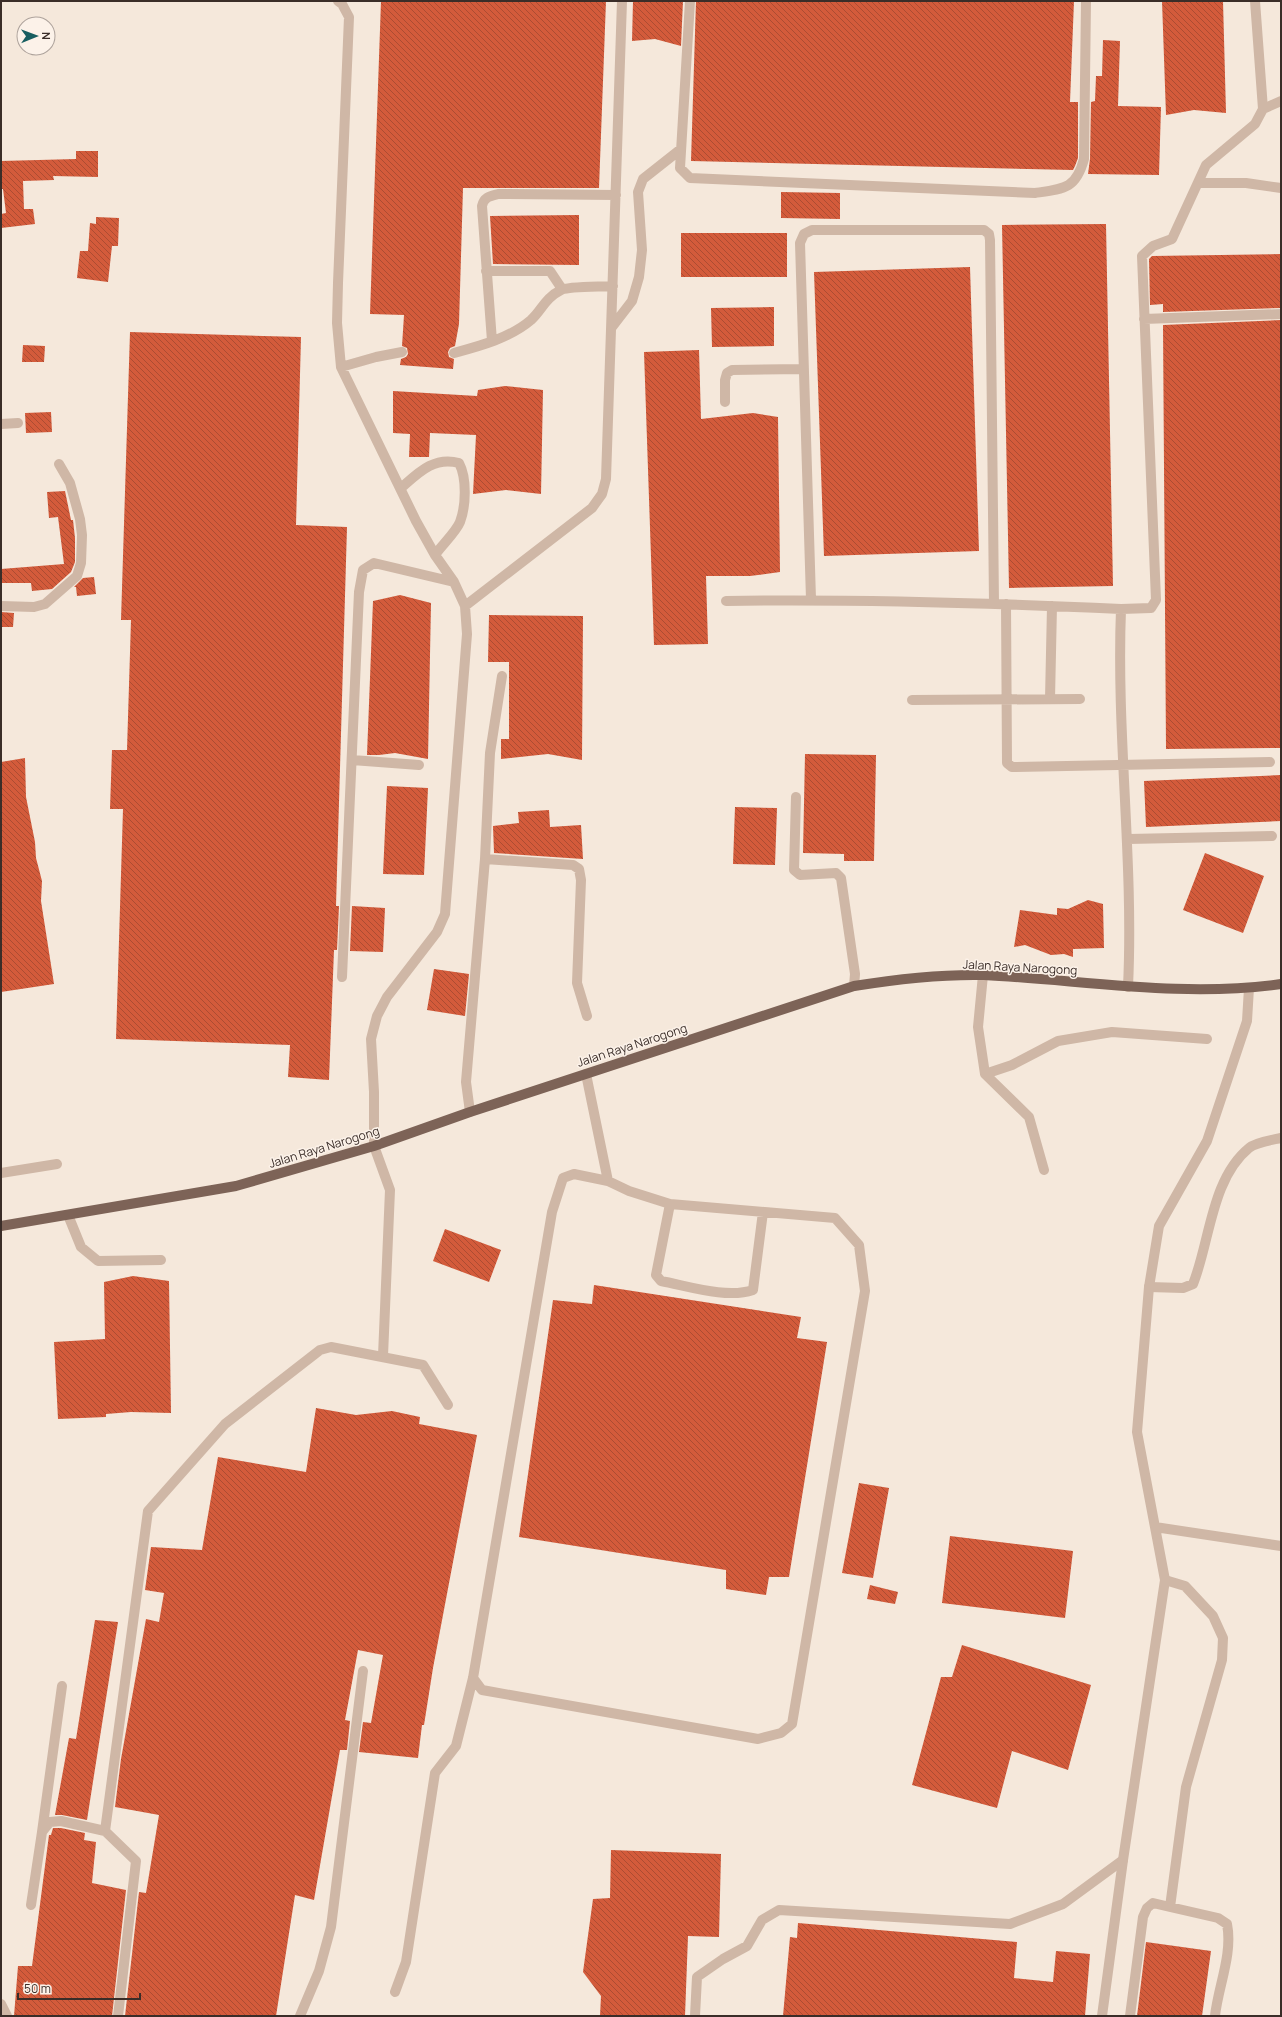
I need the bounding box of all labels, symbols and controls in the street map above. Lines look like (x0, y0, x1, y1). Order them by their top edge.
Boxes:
north arrow (16, 16, 56, 56)
text: N (39, 32, 54, 40)
street label: Jalan Raya Narogong (962, 956, 1078, 978)
street label: Jalan Raya Narogong (575, 1019, 689, 1071)
street label: Jalan Raya Narogong (267, 1122, 381, 1172)
scale bar (18, 1975, 140, 2001)
text: 50 m (24, 1980, 51, 1997)

